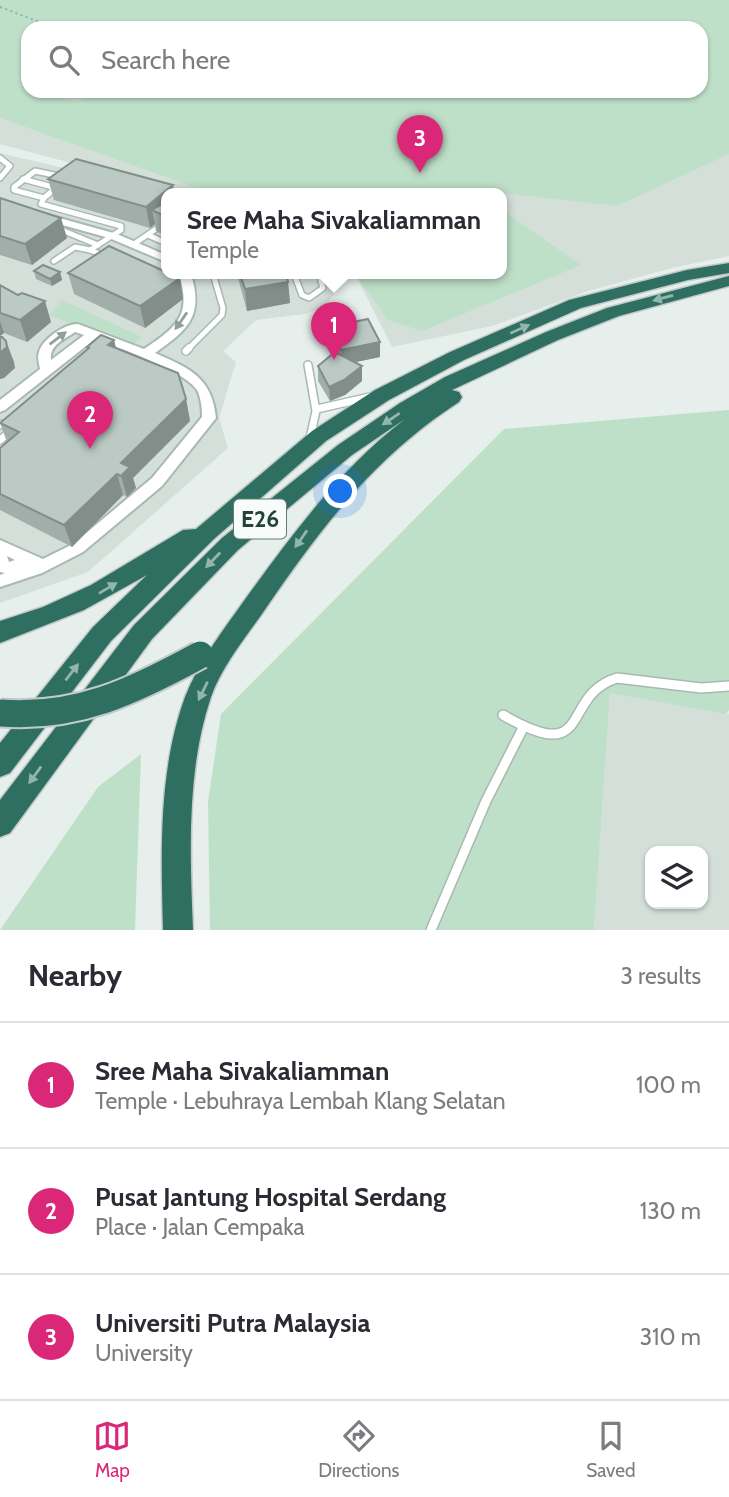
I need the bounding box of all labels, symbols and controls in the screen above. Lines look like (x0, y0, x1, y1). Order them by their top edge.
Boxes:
search box (21, 21, 708, 98)
icon: search (45, 41, 83, 79)
text: Search here (101, 44, 230, 76)
pin: 3 (397, 115, 443, 173)
popup (161, 188, 507, 279)
text: Sree Maha Sivakaliamman (187, 204, 481, 236)
text: Temple (187, 236, 259, 264)
one-way arrow (652, 293, 674, 304)
pin: 1 (311, 302, 357, 360)
one-way arrow (174, 312, 188, 330)
one-way arrow (510, 323, 530, 335)
one-way arrow (49, 331, 67, 345)
pin: 2 (67, 391, 113, 449)
one-way arrow (381, 412, 401, 425)
your location (323, 474, 357, 508)
road number: E26 (234, 499, 286, 538)
one-way arrow (294, 530, 308, 548)
one-way arrow (206, 551, 222, 568)
one-way arrow (99, 582, 118, 594)
one-way arrow (65, 664, 80, 682)
one-way arrow (197, 681, 208, 701)
one-way arrow (28, 765, 42, 784)
map controls (645, 846, 708, 909)
button: layers (645, 846, 708, 909)
text: Nearby (28, 957, 122, 994)
text: 3 results (620, 962, 701, 990)
text: Sree Maha Sivakaliamman (95, 1055, 389, 1087)
text: 1 (47, 1071, 55, 1099)
text: 100 m (636, 1071, 701, 1099)
text: Temple · Lebuhraya Lembah Klang Selatan (95, 1087, 506, 1115)
text: Pusat Jantung Hospital Serdang (95, 1181, 446, 1213)
text: 2 (45, 1197, 57, 1225)
text: 130 m (640, 1197, 701, 1225)
text: Place · Jalan Cempaka (95, 1213, 304, 1241)
text: Universiti Putra Malaysia (95, 1307, 370, 1339)
text: 3 (45, 1323, 57, 1351)
text: 310 m (640, 1323, 701, 1351)
text: University (95, 1339, 193, 1367)
tab: Map (93, 1417, 131, 1482)
tab: Directions (318, 1417, 399, 1482)
tab: Saved (586, 1417, 636, 1482)

